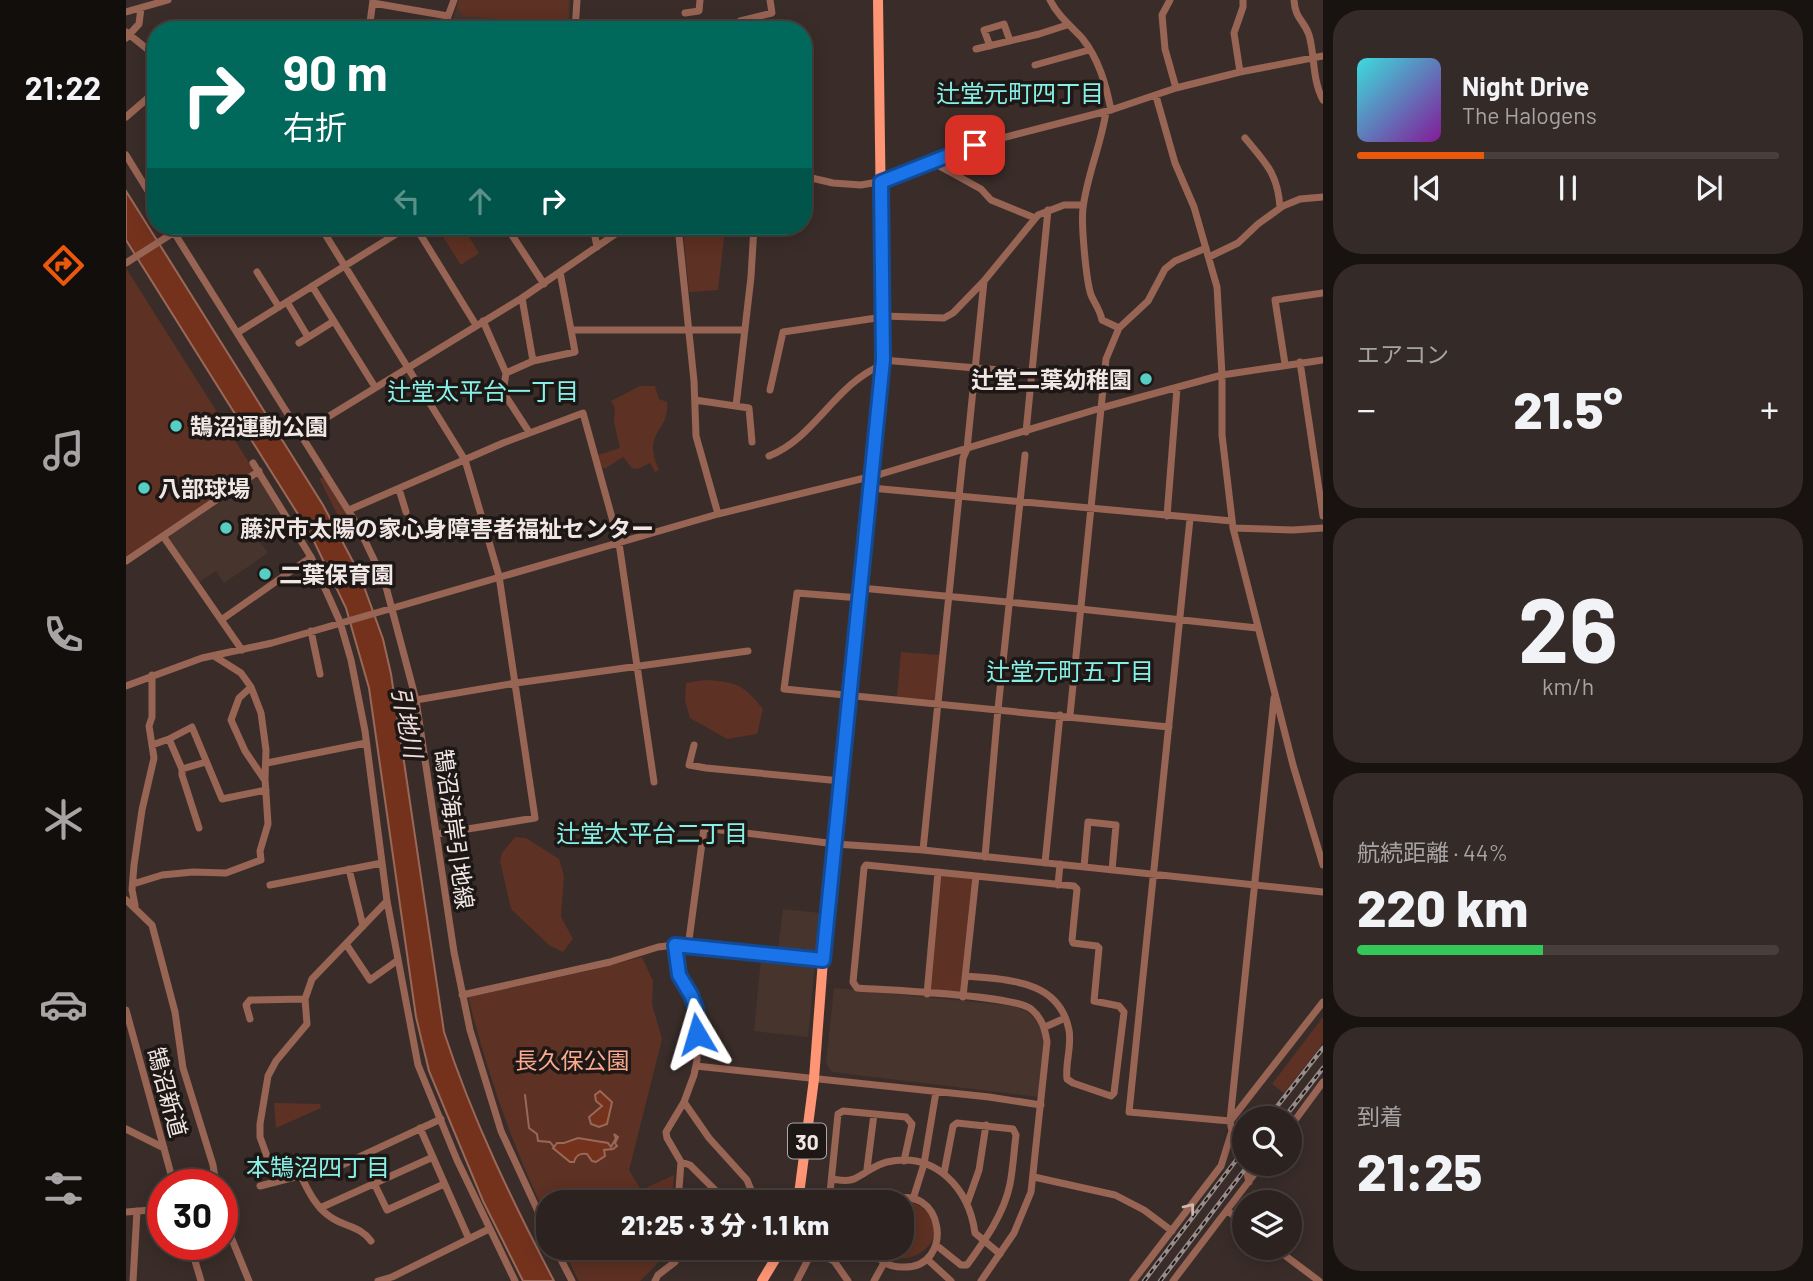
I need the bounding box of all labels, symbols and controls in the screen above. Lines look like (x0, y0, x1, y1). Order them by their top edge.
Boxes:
text: 90 m (283, 42, 388, 101)
icon: right (168, 49, 259, 140)
text: 21:22 (25, 68, 101, 106)
text: Night Drive (1462, 70, 1589, 101)
district label: 辻堂元町四丁目 (936, 78, 1104, 107)
text: The Halogens (1462, 101, 1597, 129)
text: 右折 (283, 107, 347, 145)
pin (945, 115, 1005, 175)
icon: arrive (956, 126, 994, 164)
icon: previous (1408, 169, 1446, 207)
icon: pause (1549, 169, 1587, 207)
icon: next (1690, 169, 1728, 207)
icon: left (388, 182, 426, 220)
icon: ahead (461, 182, 499, 220)
icon: right (534, 182, 572, 220)
icon: directions (39, 241, 88, 290)
text: エアコン (1357, 340, 1449, 368)
place label: 辻堂二葉幼稚園 (971, 365, 1132, 393)
marker: 辻堂二葉幼稚園 (1138, 371, 1154, 387)
district label: 辻堂太平台一丁目 (387, 376, 579, 405)
text: 21.5° (1513, 377, 1623, 439)
text: − (1357, 385, 1376, 431)
text: + (1760, 385, 1779, 431)
place label: 鵠沼運動公園 (190, 412, 328, 440)
marker: 鵠沼運動公園 (168, 418, 184, 434)
icon: music (39, 426, 88, 475)
place label: 八部球場 (158, 474, 250, 502)
marker: 八部球場 (136, 480, 152, 496)
place label: 藤沢市太陽の家心身障害者福祉センター (240, 514, 654, 542)
marker: 藤沢市太陽の家心身障害者福祉センター (218, 520, 234, 536)
place label: 二葉保育園 (279, 560, 394, 588)
marker: 二葉保育園 (257, 566, 273, 582)
text: 26 (1518, 572, 1618, 681)
icon: phone (39, 610, 88, 659)
district label: 辻堂元町五丁目 (986, 656, 1154, 685)
text: km/h (1542, 672, 1594, 700)
water label: 引地川 (387, 684, 430, 763)
street label: 鵠沼海岸引地線 (430, 747, 480, 911)
icon: climate (39, 795, 88, 844)
district label: 辻堂太平台二丁目 (556, 818, 748, 847)
text: 航続距離 · 44% (1357, 838, 1508, 866)
text: 220 km (1357, 875, 1528, 937)
icon: car (39, 980, 88, 1029)
position arrow (660, 997, 734, 1071)
street label: 鵠沼新道 (143, 1044, 193, 1140)
park label: 長久保公園 (515, 1046, 630, 1074)
text: 到着 (1357, 1102, 1403, 1130)
map controls (1232, 1106, 1302, 1260)
button: search (1232, 1106, 1302, 1176)
road number: 30 (788, 1124, 826, 1158)
text: 21:25 (1357, 1139, 1482, 1201)
district label: 本鵠沼四丁目 (246, 1152, 390, 1181)
icon: filters (39, 1164, 88, 1213)
speed limit sign: 30 (147, 1169, 238, 1260)
button: layers (1232, 1190, 1302, 1260)
one-way arrow (1181, 1203, 1194, 1215)
text: 21:25 · 3 分 · 1.1 km (621, 1209, 829, 1240)

